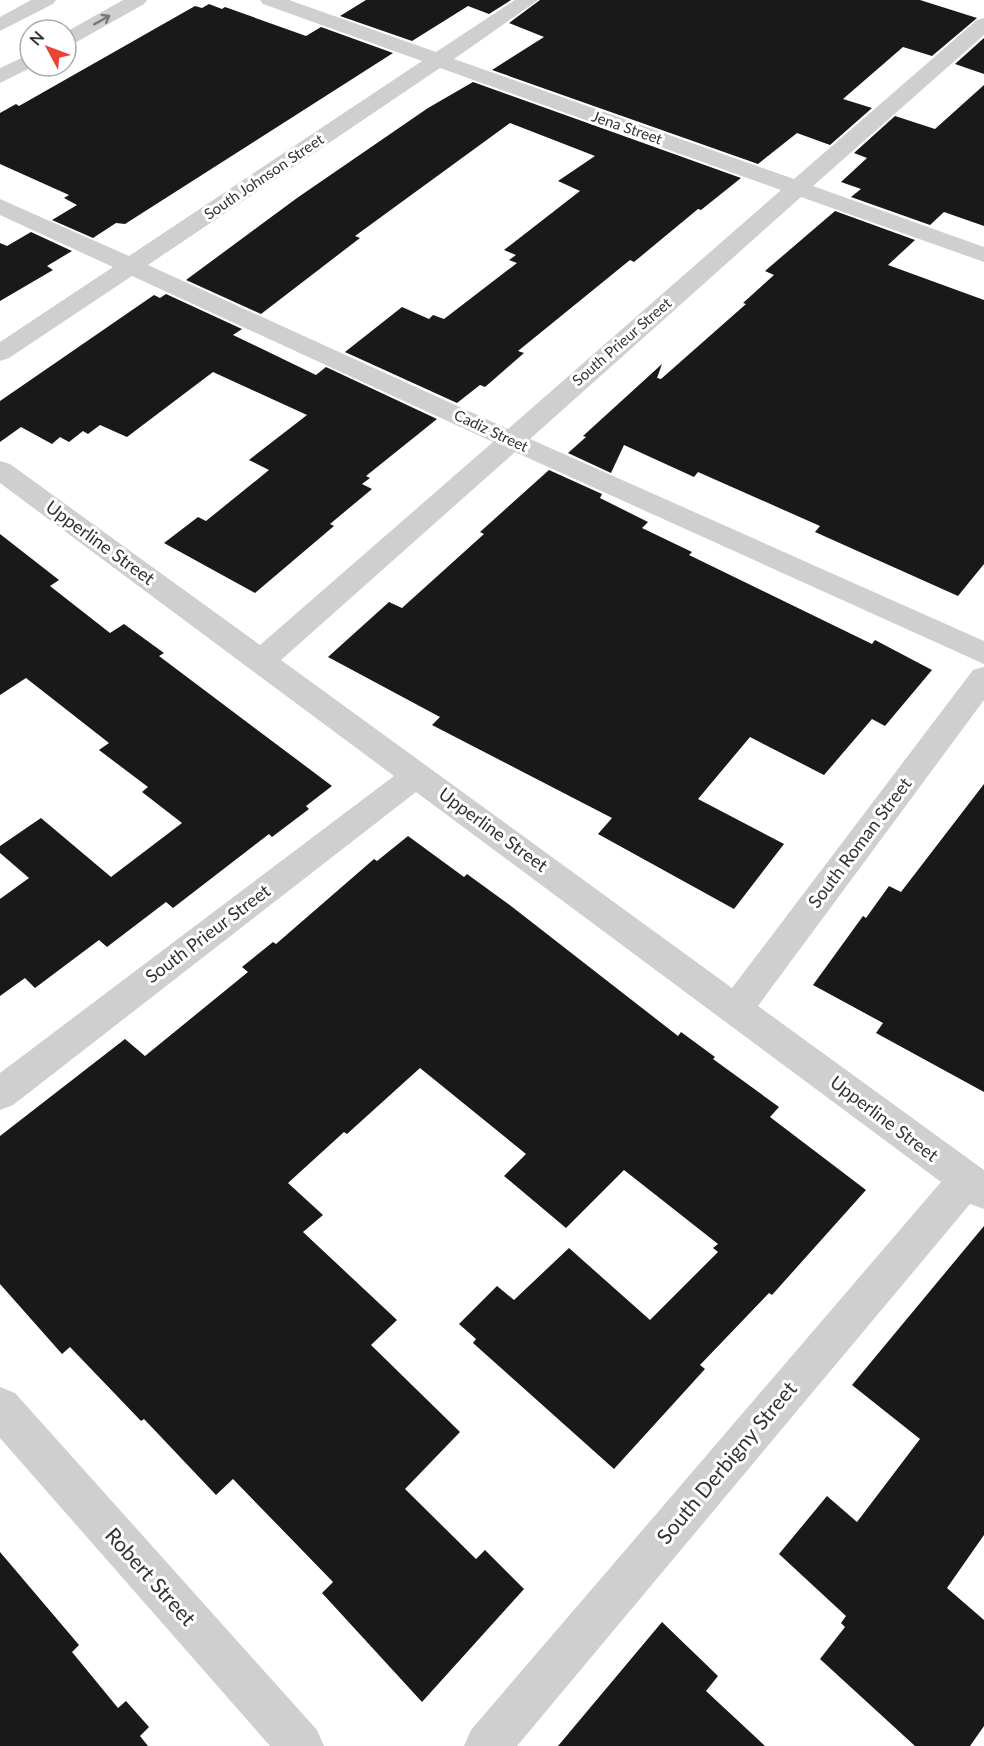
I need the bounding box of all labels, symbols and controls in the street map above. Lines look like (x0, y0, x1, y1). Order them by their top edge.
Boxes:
one-way arrow (92, 14, 110, 25)
north arrow (18, 18, 78, 78)
text: N (25, 27, 48, 49)
street label: Jena Street (590, 107, 665, 148)
street label: South Johnson Street (200, 129, 327, 223)
street label: South Prieur Street (568, 293, 675, 389)
street label: Cadiz Street (452, 405, 532, 455)
street label: Upperline Street (42, 495, 160, 589)
street label: South Roman Street (803, 772, 916, 912)
street label: Upperline Street (435, 782, 553, 876)
street label: South Prieur Street (141, 879, 274, 987)
street label: Upperline Street (826, 1071, 943, 1166)
street label: South Derbigny Street (651, 1375, 801, 1548)
street label: Robert Street (101, 1522, 202, 1630)

